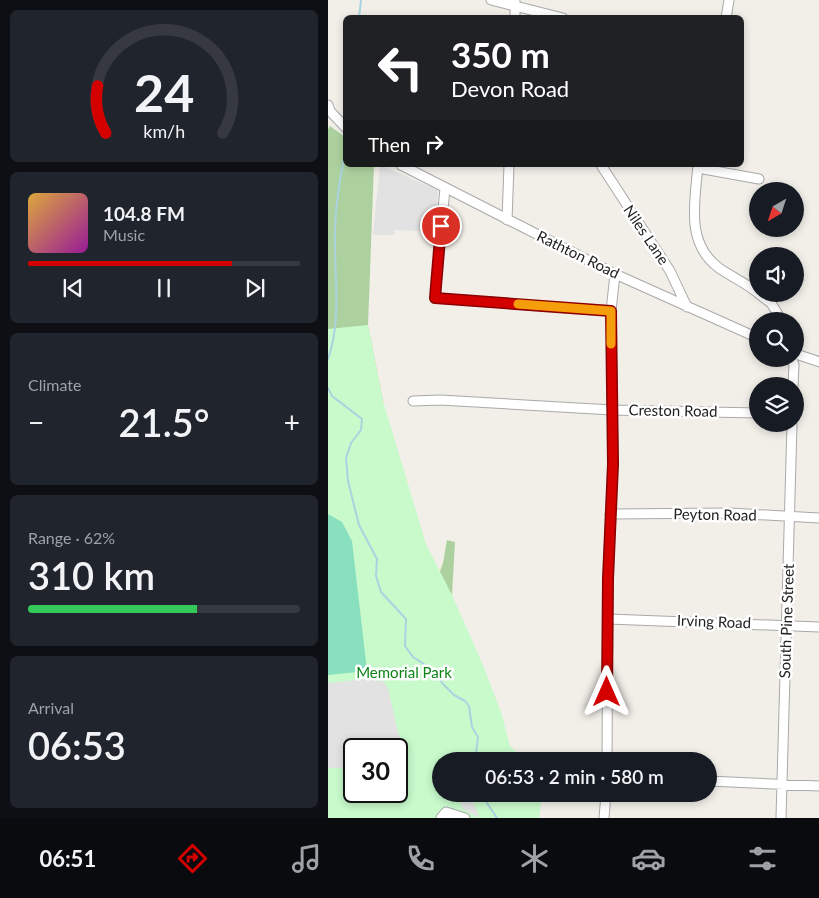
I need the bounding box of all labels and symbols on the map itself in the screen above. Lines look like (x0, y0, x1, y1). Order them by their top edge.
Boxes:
north arrow (749, 182, 804, 238)
street label: Niles Lane (620, 201, 673, 268)
pin (420, 205, 462, 247)
street label: Rathton Road (534, 226, 623, 282)
street label: Creston Road (628, 400, 718, 420)
street label: Peyton Road (673, 504, 757, 524)
street label: South Pine Street (775, 563, 797, 679)
street label: Irving Road (677, 611, 751, 631)
park label: Memorial Park (356, 663, 452, 681)
position arrow (580, 665, 632, 717)
speed limit sign: 30 (343, 738, 408, 803)

